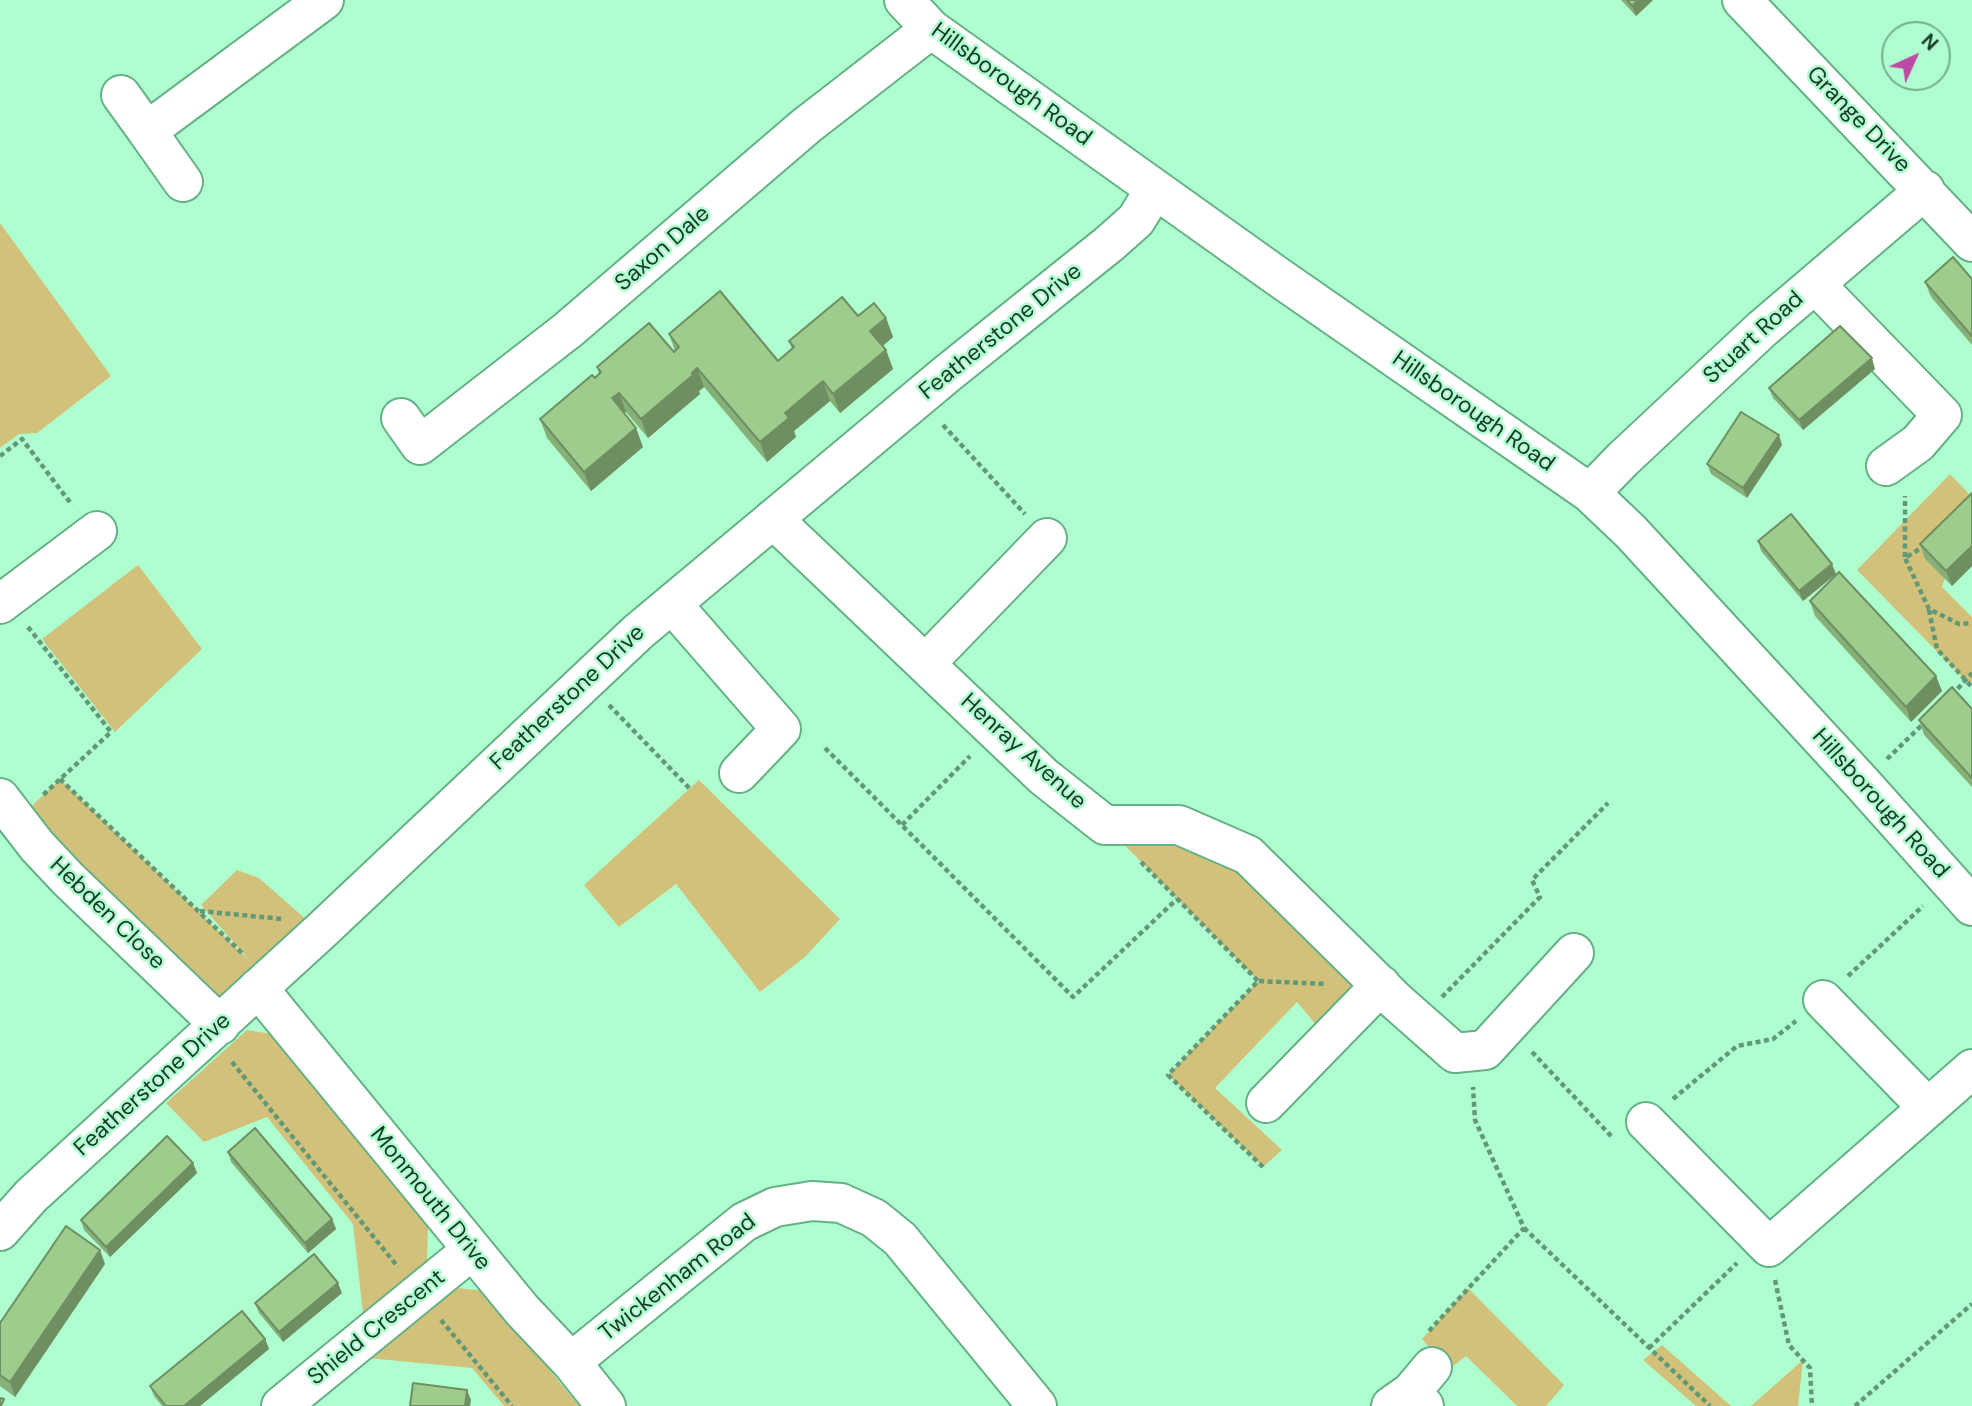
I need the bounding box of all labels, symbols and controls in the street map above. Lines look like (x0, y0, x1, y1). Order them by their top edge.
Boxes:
street label: Hillsborough Road (925, 18, 1097, 152)
north arrow (1881, 21, 1951, 91)
text: N (1916, 28, 1944, 56)
street label: Grange Drive (1800, 61, 1916, 179)
street label: Saxon Dale (610, 200, 716, 298)
street label: Featherstone Drive (914, 258, 1088, 406)
street label: Stuart Road (1698, 286, 1810, 390)
street label: Hillsborough Road (1387, 346, 1559, 478)
street label: Featherstone Drive (485, 619, 651, 777)
street label: Henray Avenue (954, 688, 1092, 816)
street label: Hillsborough Road (1806, 724, 1954, 884)
street label: Hebden Close (44, 852, 170, 976)
street label: Featherstone Drive (69, 1007, 237, 1163)
street label: Monmouth Drive (364, 1122, 496, 1276)
street label: Twickenham Road (594, 1208, 762, 1348)
street label: Shield Crescent (303, 1264, 451, 1392)

